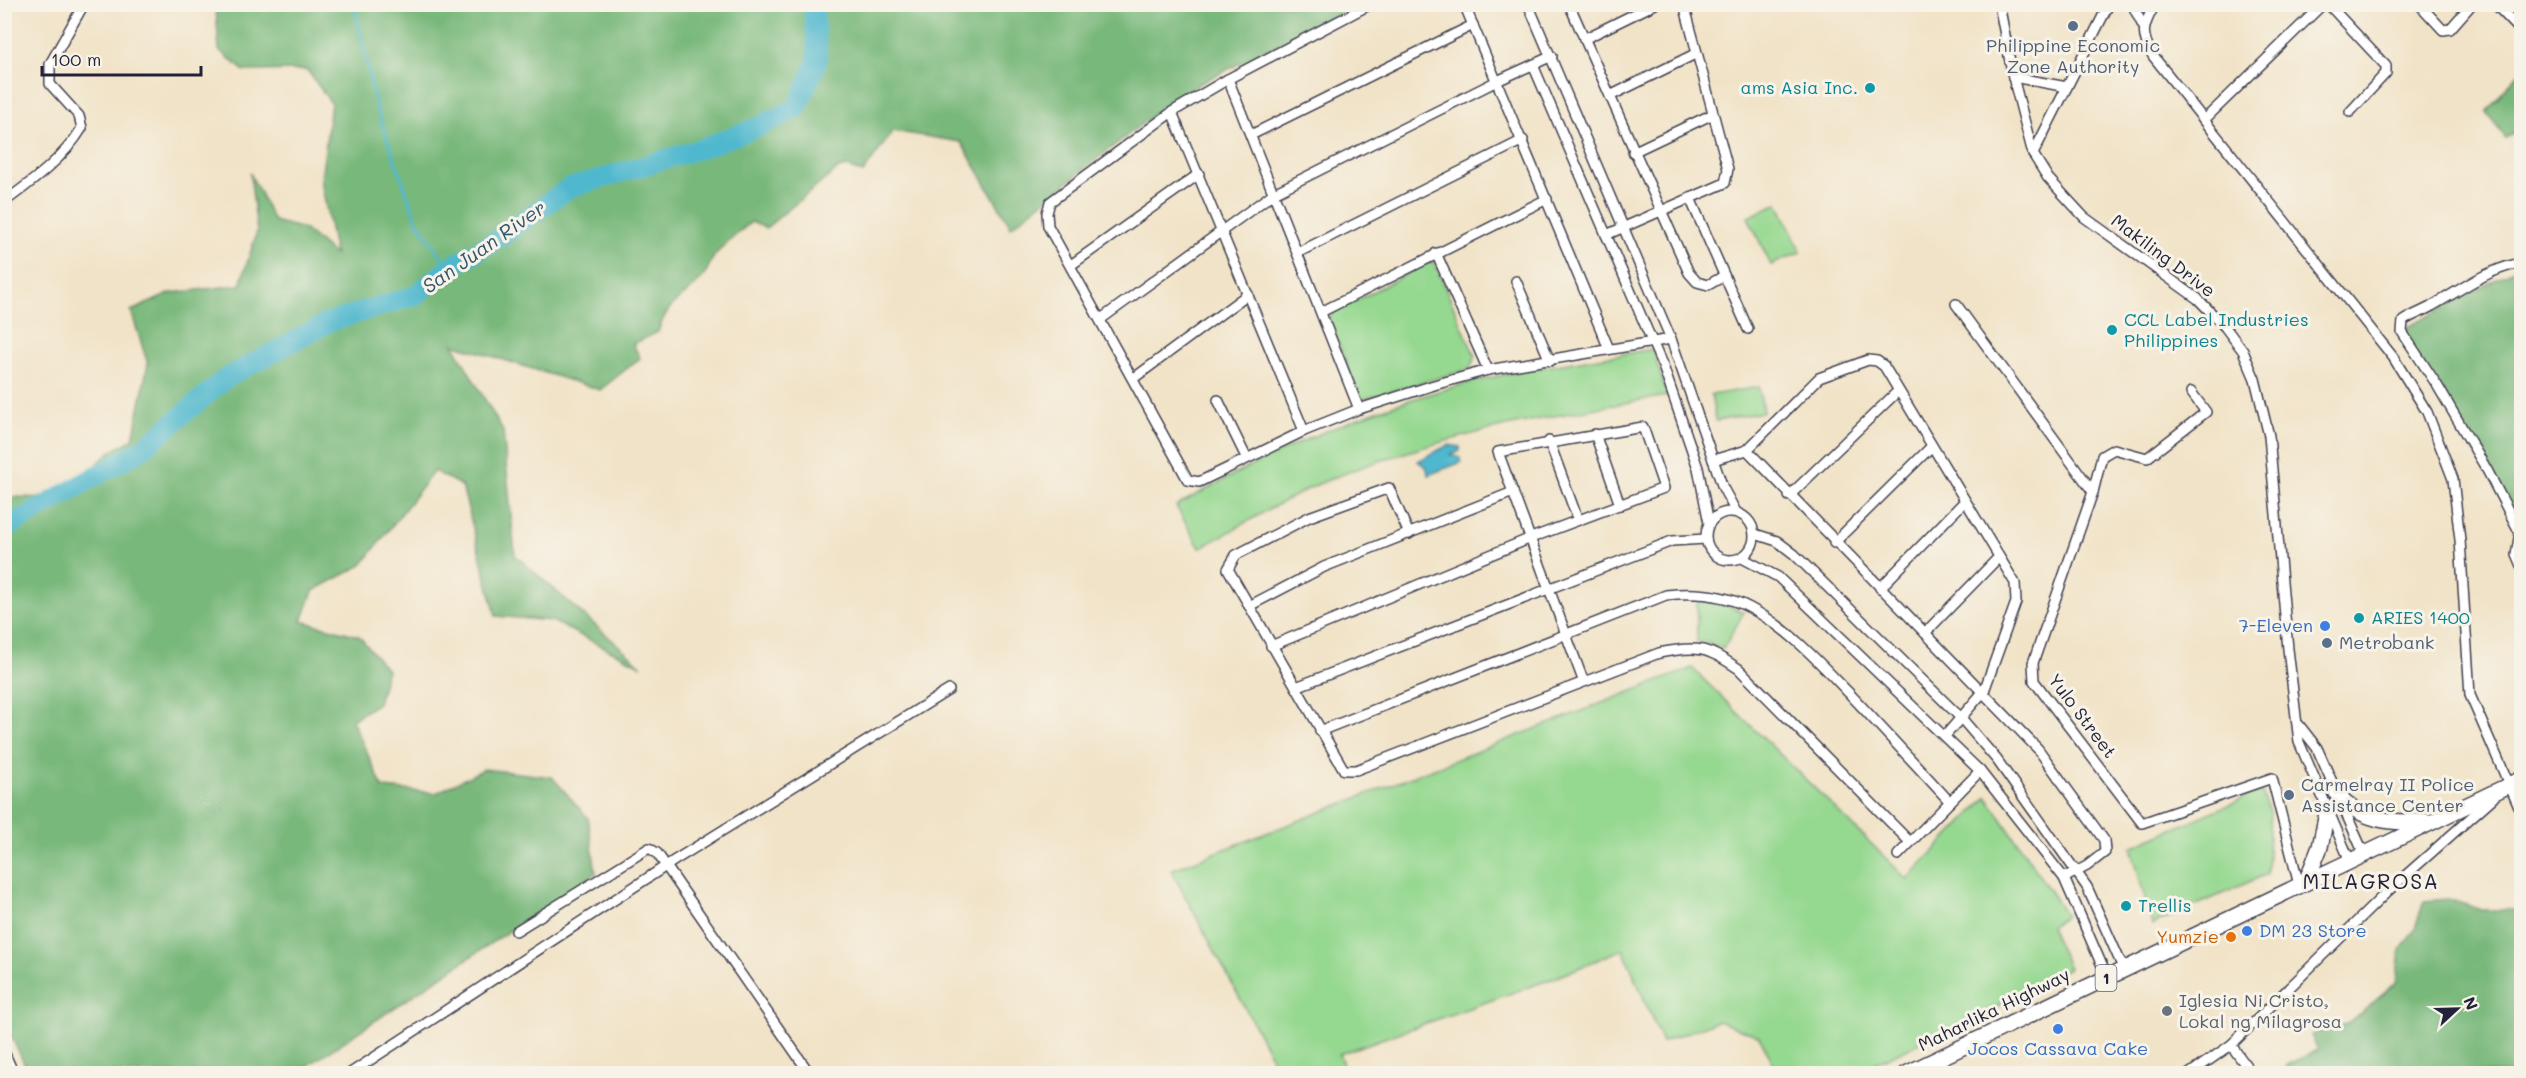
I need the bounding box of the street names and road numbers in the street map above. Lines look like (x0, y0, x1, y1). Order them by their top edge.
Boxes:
street label: Makiling Drive (2107, 208, 2221, 302)
street label: Yulo Street (2043, 668, 2122, 763)
street label: Maharlika Highway (1914, 962, 2073, 1056)
road number: 1 (2096, 965, 2116, 991)

